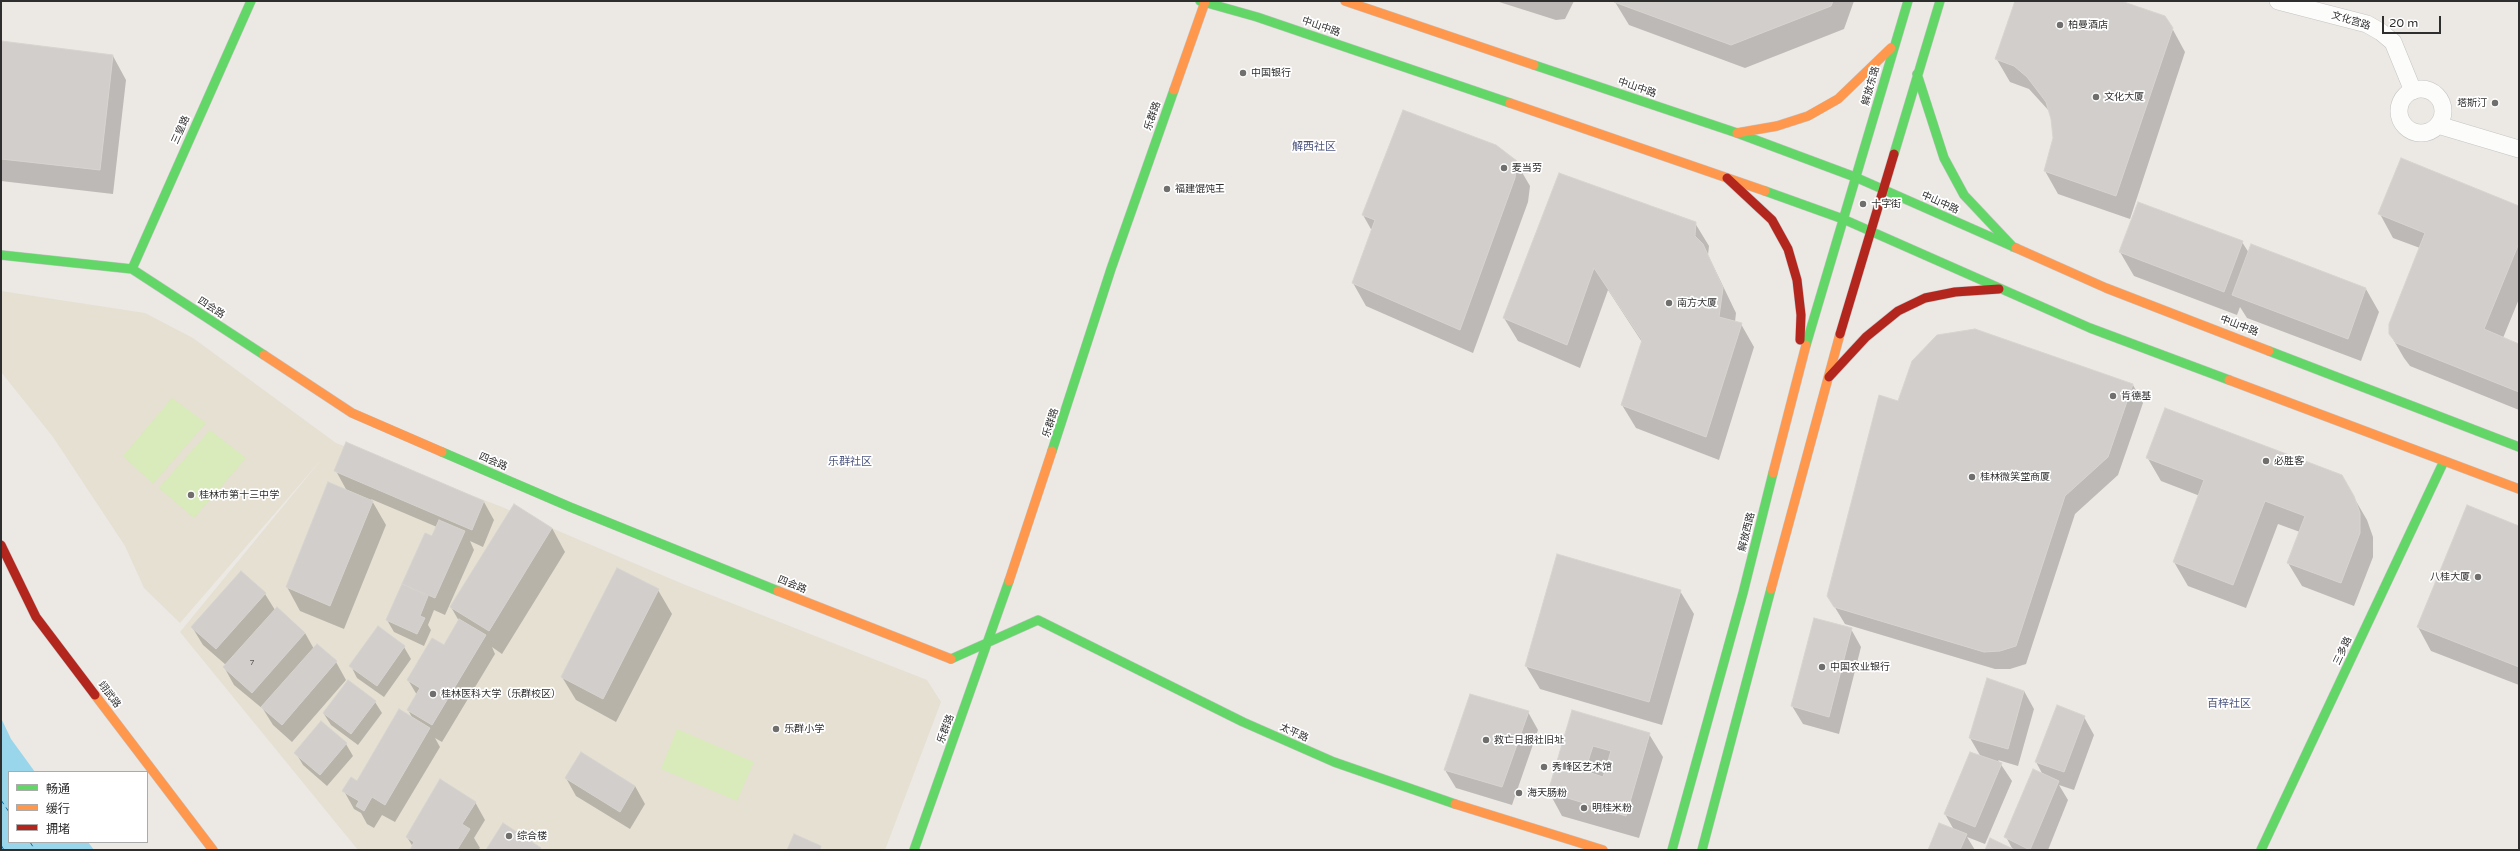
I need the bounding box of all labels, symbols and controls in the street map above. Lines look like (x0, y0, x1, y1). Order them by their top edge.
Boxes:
scale bar (2384, 8, 2443, 34)
street label: 文化宫路 (2330, 9, 2372, 33)
street label: 中山中路 (1300, 15, 1342, 39)
text: 20 m (2389, 16, 2418, 30)
place label: 柏曼酒店 (2068, 19, 2108, 31)
marker: 柏曼酒店 (2055, 20, 2065, 30)
street label: 解放东路 (1860, 65, 1882, 107)
place label: 中国银行 (1251, 67, 1291, 79)
marker: 中国银行 (1238, 68, 1248, 78)
street label: 中山中路 (1616, 76, 1658, 100)
place label: 文化大厦 (2104, 91, 2144, 103)
marker: 文化大厦 (2091, 92, 2101, 102)
place label: 塔斯汀 (2457, 97, 2487, 109)
marker: 塔斯汀 (2490, 98, 2500, 108)
street label: 乐群路 (1142, 100, 1164, 132)
street label: 三皇路 (169, 114, 193, 146)
district label: 解西社区 (1292, 140, 1336, 154)
place label: 麦当劳 (1512, 162, 1542, 174)
marker: 麦当劳 (1499, 163, 1509, 173)
place label: 福建馄饨王 (1175, 183, 1225, 195)
marker: 福建馄饨王 (1162, 184, 1172, 194)
street label: 中山中路 (1919, 189, 1961, 217)
place label: 十字街 (1871, 198, 1901, 210)
marker: 十字街 (1858, 199, 1868, 209)
street label: 四会路 (195, 295, 227, 321)
place label: 南方大厦 (1677, 297, 1717, 309)
marker: 南方大厦 (1664, 298, 1674, 308)
street label: 中山中路 (2218, 313, 2260, 339)
place label: 肯德基 (2121, 390, 2151, 402)
marker: 肯德基 (2108, 391, 2118, 401)
street label: 乐群路 (1041, 407, 1061, 439)
street label: 四会路 (477, 451, 509, 473)
district label: 乐群社区 (828, 455, 872, 469)
place label: 必胜客 (2274, 455, 2304, 467)
marker: 必胜客 (2261, 456, 2271, 466)
place label: 桂林微笑堂商厦 (1980, 471, 2050, 483)
marker: 桂林微笑堂商厦 (1967, 472, 1977, 482)
place label: 桂林市第十三中学 (199, 489, 279, 501)
marker: 桂林市第十三中学 (186, 490, 196, 500)
street label: 解放西路 (1736, 511, 1758, 553)
place label: 八桂大厦 (2430, 571, 2470, 583)
marker: 八桂大厦 (2473, 572, 2483, 582)
street label: 四会路 (776, 574, 808, 596)
street label: 三多路 (2331, 635, 2355, 667)
house number: 7 (249, 658, 255, 668)
place label: 中国农业银行 (1830, 661, 1890, 673)
marker: 中国农业银行 (1817, 662, 1827, 672)
street label: 翊武路 (95, 679, 123, 711)
place label: 桂林医科大学（乐群校区） (441, 688, 561, 700)
marker: 桂林医科大学（乐群校区） (428, 689, 438, 699)
district label: 百梓社区 (2207, 697, 2251, 711)
street label: 乐群路 (935, 713, 957, 745)
street label: 太平路 (1278, 721, 1310, 745)
place label: 乐群小学 (784, 723, 824, 735)
marker: 乐群小学 (771, 724, 781, 734)
place label: 救亡日报社旧址 (1494, 734, 1564, 746)
marker: 救亡日报社旧址 (1481, 735, 1491, 745)
place label: 秀峰区艺术馆 (1552, 761, 1612, 773)
marker: 秀峰区艺术馆 (1539, 762, 1549, 772)
legend (8, 771, 148, 843)
text: 畅通 (46, 782, 70, 796)
place label: 海天肠粉 (1527, 787, 1567, 799)
marker: 海天肠粉 (1514, 788, 1524, 798)
text: 缓行 (46, 802, 70, 816)
place label: 明桂米粉 (1592, 802, 1632, 814)
marker: 明桂米粉 (1579, 803, 1589, 813)
text: 拥堵 (46, 822, 70, 836)
place label: 综合楼 (517, 830, 547, 842)
marker: 综合楼 (504, 831, 514, 841)

